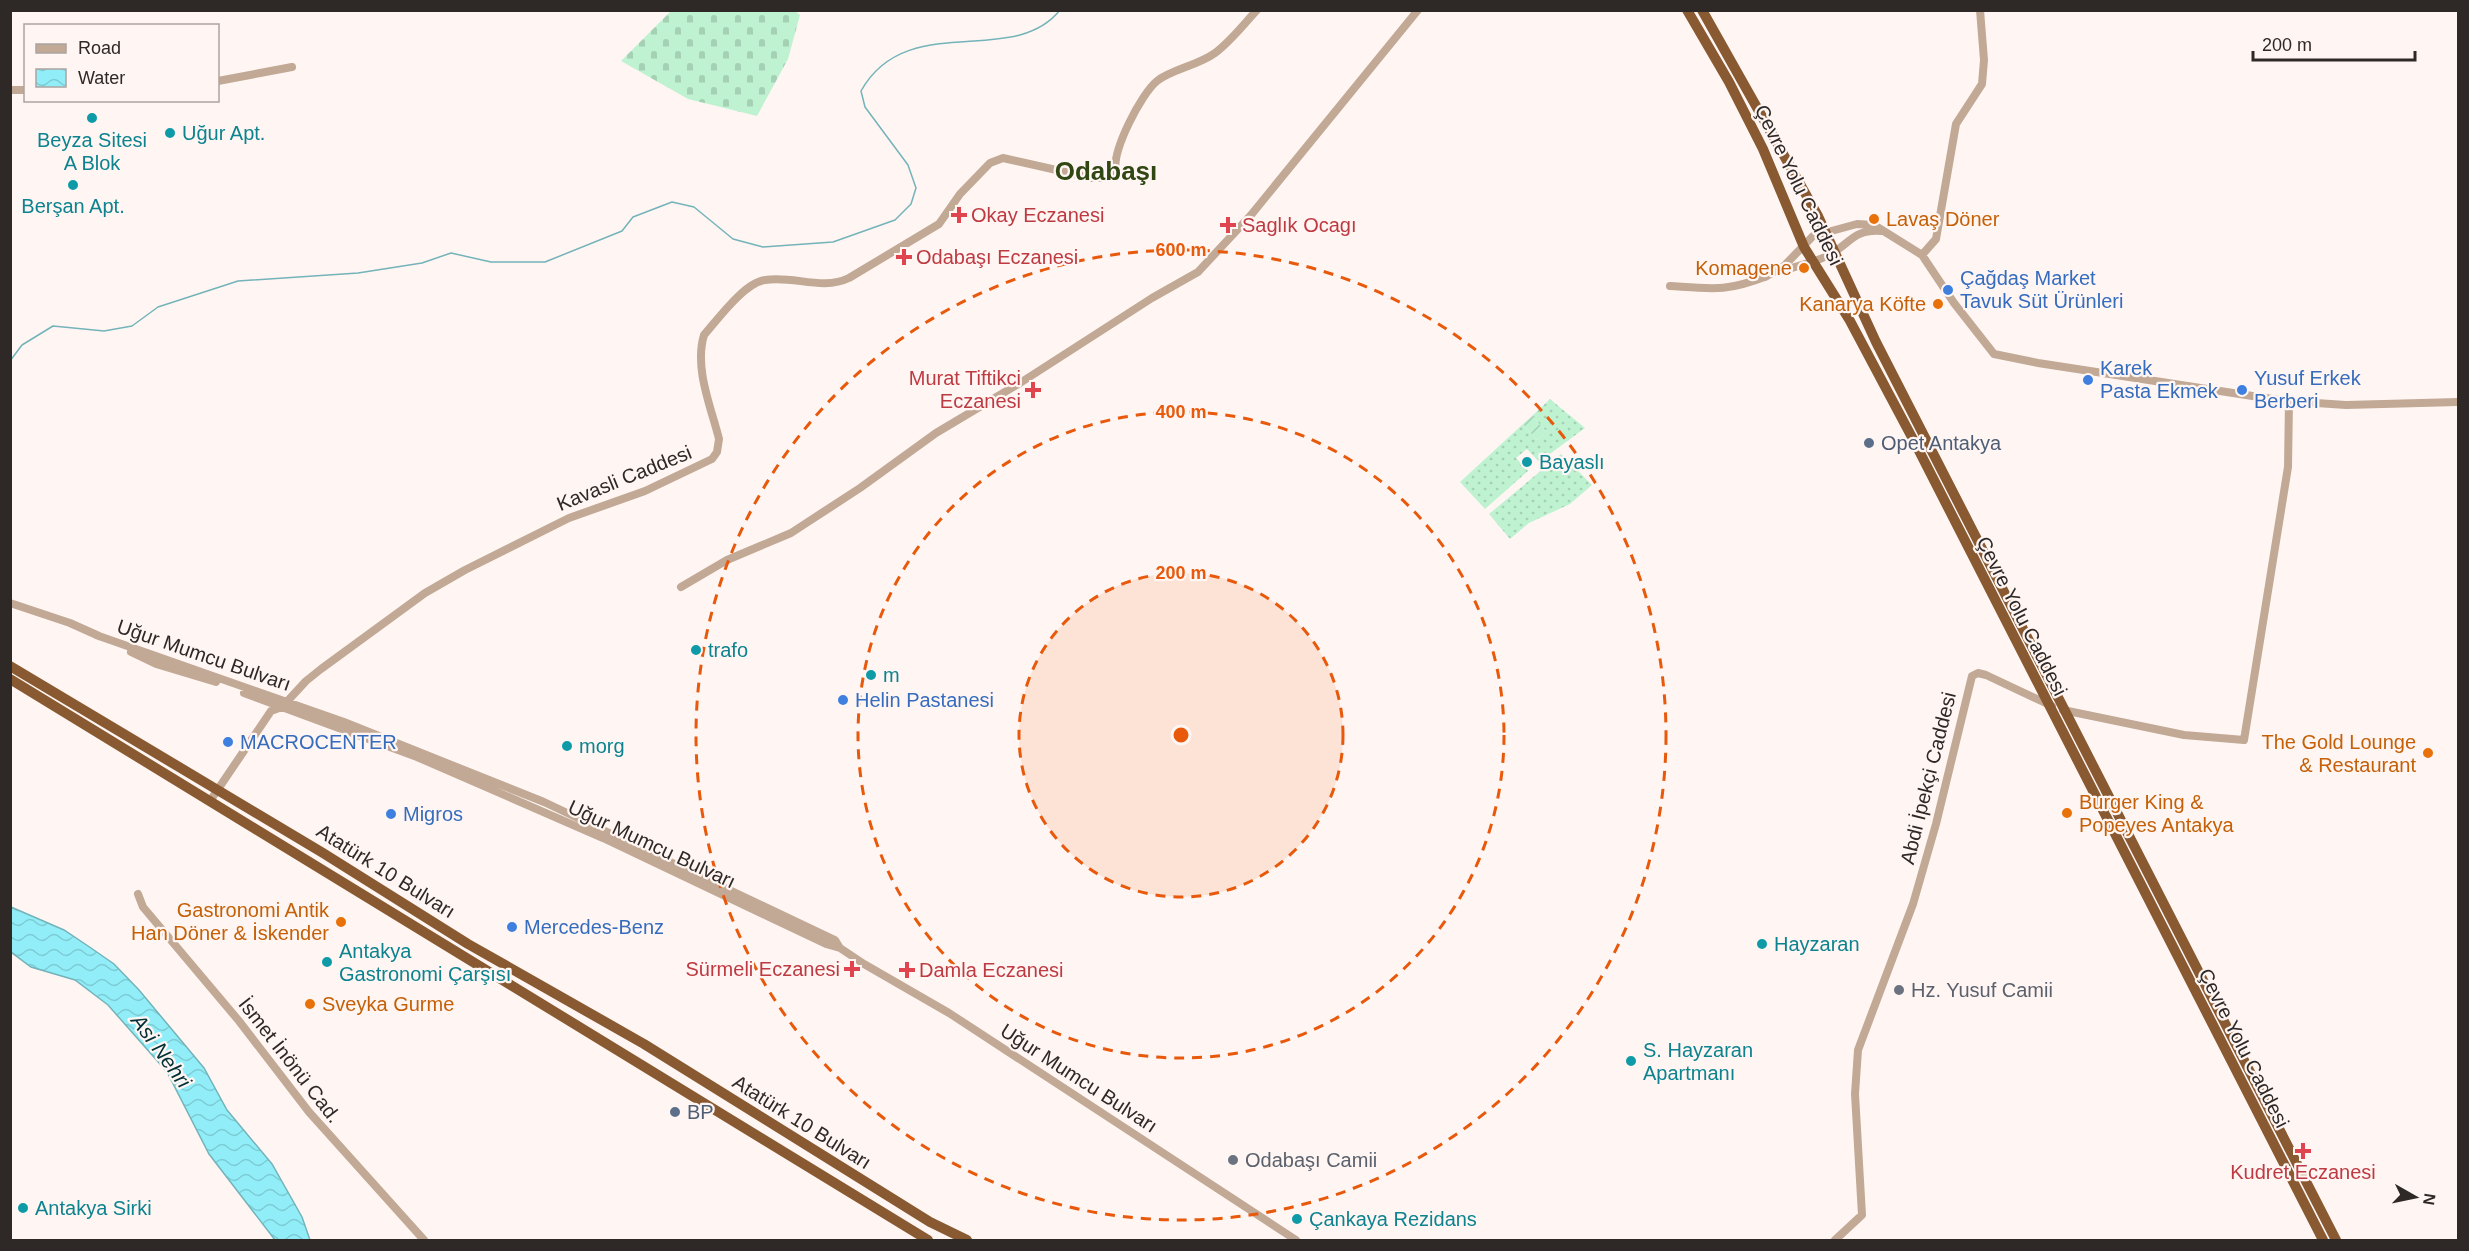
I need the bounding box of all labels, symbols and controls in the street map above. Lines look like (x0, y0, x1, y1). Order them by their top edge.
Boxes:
legend (24, 24, 219, 102)
scale bar (2253, 24, 2415, 62)
text: 200 m (2262, 35, 2312, 55)
text: Road (78, 38, 121, 58)
text: Water (78, 68, 125, 88)
street label: Çevre Yolu Caddesi (1751, 101, 1847, 269)
marker: Beyza Sitesi A Blok (85, 111, 99, 125)
place label: Uğur Apt. (182, 122, 265, 144)
marker: Uğur Apt. (163, 126, 177, 140)
place label: Beyza Sitesi A Blok (37, 129, 147, 174)
district label: Odabaşı (1055, 156, 1157, 186)
marker: Berşan Apt. (66, 178, 80, 192)
place label: Berşan Apt. (21, 195, 125, 217)
place label: Okay Eczanesi (971, 204, 1104, 226)
marker: Okay Eczanesi (952, 208, 966, 222)
place label: Lavaş Döner (1886, 208, 2000, 230)
marker: Lavaş Döner (1867, 212, 1881, 226)
place label: Saglık Ocagı (1242, 214, 1357, 236)
marker: Saglık Ocagı (1219, 216, 1237, 234)
text: 600 m (1155, 240, 1207, 260)
place label: Odabaşı Eczanesi (916, 246, 1078, 268)
marker: Odabaşı Eczanesi (897, 250, 911, 264)
place label: Komagene (1695, 257, 1792, 279)
marker: Komagene (1797, 261, 1811, 275)
place label: Çağdaş Market Tavuk Süt Ürünleri (1960, 267, 2123, 312)
marker: Çağdaş Market Tavuk Süt Ürünleri (1941, 283, 1955, 297)
place label: Kanarya Köfte (1799, 293, 1926, 315)
marker: Kanarya Köfte (1931, 297, 1945, 311)
place label: Karek Pasta Ekmek (2100, 357, 2219, 402)
place label: Murat Tiftikci Eczanesi (909, 367, 1021, 412)
place label: Yusuf Erkek Berberi (2254, 367, 2362, 412)
marker: Karek Pasta Ekmek (2081, 373, 2095, 387)
marker: Murat Tiftikci Eczanesi (1026, 383, 1040, 397)
marker: Yusuf Erkek Berberi (2235, 383, 2249, 397)
text: 400 m (1155, 402, 1207, 422)
place label: Opet Antakya (1881, 432, 2002, 454)
marker: Opet Antakya (1862, 436, 1876, 450)
street label: Kavasli Caddesi (553, 441, 695, 515)
place label: Bayaslı (1539, 451, 1605, 473)
marker: Bayaslı (1520, 455, 1534, 469)
street label: Çevre Yolu Caddesi (1972, 533, 2072, 699)
text: 200 m (1155, 563, 1207, 583)
street label: Uğur Mumcu Bulvarı (114, 615, 294, 695)
place label: trafo (708, 639, 748, 661)
marker: trafo (689, 643, 703, 657)
place label: m (883, 664, 900, 686)
marker: m (864, 668, 878, 682)
place label: Helin Pastanesi (855, 689, 994, 711)
street label: Abdi İpekçi Caddesi (1896, 690, 1960, 866)
marker: Helin Pastanesi (836, 693, 850, 707)
centre of rings (1171, 725, 1191, 745)
place label: MACROCENTER (240, 731, 397, 753)
place label: The Gold Lounge & Restaurant (2261, 731, 2416, 776)
marker: MACROCENTER (221, 735, 235, 749)
place label: morg (579, 735, 625, 757)
marker: morg (560, 739, 574, 753)
marker: The Gold Lounge & Restaurant (2421, 746, 2435, 760)
place label: Burger King & Popeyes Antakya (2079, 791, 2234, 836)
street label: Uğur Mumcu Bulvarı (565, 796, 739, 892)
place label: Migros (403, 803, 463, 825)
marker: Burger King & Popeyes Antakya (2060, 806, 2074, 820)
marker: Migros (384, 807, 398, 821)
street label: Atatürk 10 Bulvarı (313, 820, 459, 922)
place label: Gastronomi Antik Han Döner & İskender (131, 899, 330, 944)
marker: Gastronomi Antik Han Döner & İskender (334, 915, 348, 929)
place label: Mercedes-Benz (524, 916, 664, 938)
marker: Mercedes-Benz (505, 920, 519, 934)
place label: Hayzaran (1774, 933, 1860, 955)
marker: Hayzaran (1755, 937, 1769, 951)
place label: Antakya Gastronomi Çarşısı (339, 940, 511, 985)
marker: Antakya Gastronomi Çarşısı (320, 955, 334, 969)
place label: Sürmeli Eczanesi (685, 958, 840, 980)
place label: Damla Eczanesi (919, 959, 1064, 981)
marker: Sürmeli Eczanesi (845, 962, 859, 976)
marker: Damla Eczanesi (900, 963, 914, 977)
street label: Çevre Yolu Caddesi (2194, 965, 2294, 1131)
place label: Hz. Yusuf Camii (1911, 979, 2053, 1001)
marker: Hz. Yusuf Camii (1892, 983, 1906, 997)
street label: İsmet İnönü Cad. (234, 993, 346, 1127)
place label: Sveyka Gurme (322, 993, 454, 1015)
marker: Sveyka Gurme (303, 997, 317, 1011)
water label: Asi Nehri (126, 1008, 197, 1093)
street label: Uğur Mumcu Bulvarı (997, 1019, 1161, 1137)
place label: S. Hayzaran Apartmanı (1643, 1039, 1753, 1084)
marker: S. Hayzaran Apartmanı (1624, 1054, 1638, 1068)
street label: Atatürk 10 Bulvarı (729, 1071, 875, 1173)
place label: BP (687, 1101, 714, 1123)
marker: BP (668, 1105, 682, 1119)
marker: Kudret Eczanesi (2296, 1144, 2310, 1158)
place label: Odabaşı Camii (1245, 1149, 1377, 1171)
marker: Odabaşı Camii (1226, 1153, 1240, 1167)
place label: Kudret Eczanesi (2230, 1161, 2376, 1183)
north arrow (2385, 1167, 2445, 1227)
text: N (2420, 1192, 2439, 1206)
place label: Antakya Sirki (35, 1197, 152, 1219)
marker: Antakya Sirki (16, 1201, 30, 1215)
place label: Çankaya Rezidans (1309, 1208, 1477, 1230)
marker: Çankaya Rezidans (1290, 1212, 1304, 1226)

